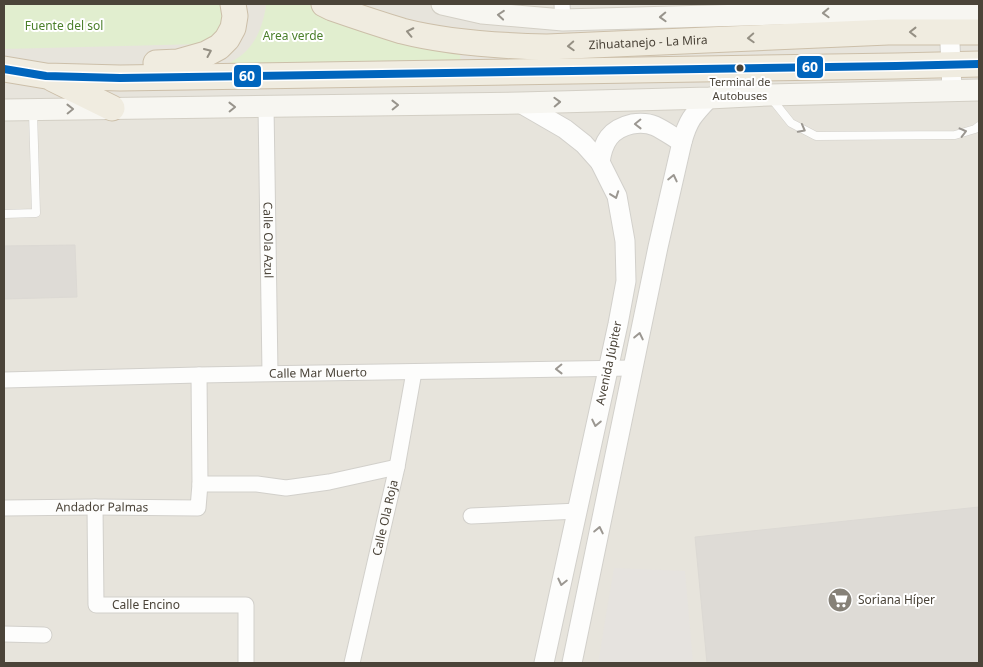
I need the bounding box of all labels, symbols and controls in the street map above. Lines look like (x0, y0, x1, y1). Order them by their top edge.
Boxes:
one-way arrow (821, 8, 829, 18)
one-way arrow (497, 9, 505, 20)
one-way arrow (659, 12, 666, 22)
park label: Fuente del sol (25, 17, 103, 34)
park label: Area verde (263, 27, 324, 44)
one-way arrow (405, 27, 414, 38)
one-way arrow (909, 27, 916, 37)
street label: Zihuatanejo - La Mira (588, 31, 708, 53)
one-way arrow (746, 33, 754, 44)
one-way arrow (567, 41, 575, 52)
one-way arrow (203, 48, 212, 59)
line badge: 60 (796, 55, 824, 79)
text: 60 (802, 57, 818, 76)
marker: Terminal de Autobuses (735, 63, 745, 73)
line badge: 60 (233, 64, 262, 88)
text: 60 (239, 66, 255, 85)
place label: Terminal de Autobuses (710, 74, 770, 103)
one-way arrow (554, 97, 562, 108)
one-way arrow (392, 100, 399, 110)
one-way arrow (229, 102, 237, 112)
one-way arrow (66, 104, 74, 114)
one-way arrow (633, 119, 641, 130)
one-way arrow (797, 123, 806, 133)
one-way arrow (958, 128, 966, 138)
one-way arrow (668, 173, 678, 182)
one-way arrow (609, 190, 619, 199)
street label: Calle Ola Azul (259, 202, 278, 278)
street label: Avenida Júpiter (591, 319, 626, 406)
one-way arrow (633, 332, 644, 341)
street label: Calle Mar Muerto (269, 363, 367, 382)
one-way arrow (555, 364, 563, 374)
one-way arrow (591, 419, 602, 428)
street label: Calle Ola Roja (368, 478, 402, 557)
street label: Andador Palmas (55, 498, 149, 516)
one-way arrow (593, 525, 604, 534)
one-way arrow (557, 578, 568, 587)
supermarket icon: Soriana Híper (827, 587, 853, 613)
place label: Soriana Híper (858, 591, 935, 608)
street label: Calle Encino (112, 596, 180, 613)

